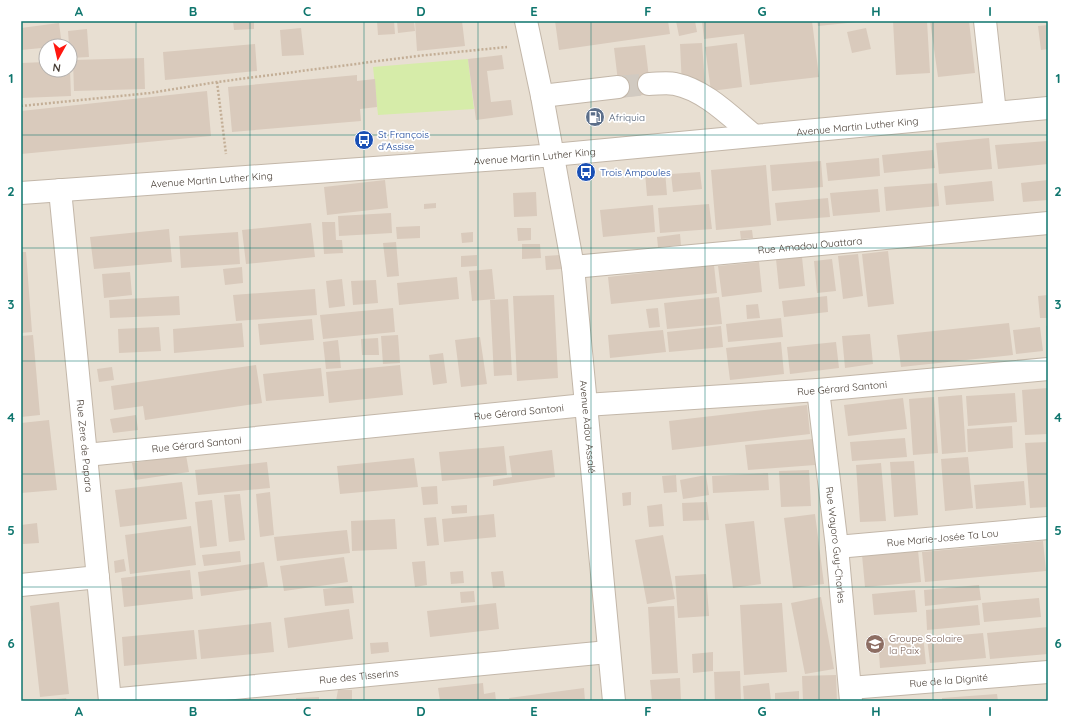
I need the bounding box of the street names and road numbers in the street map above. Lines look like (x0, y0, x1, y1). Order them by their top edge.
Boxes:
street label: Avenue Martin Luther King (796, 114, 919, 139)
street label: Avenue Martin Luther King (473, 145, 596, 168)
street label: Avenue Martin Luther King (150, 169, 273, 191)
street label: Rue Amadou Ouattara (757, 234, 863, 257)
street label: Rue Gérard Santoni (797, 378, 888, 398)
street label: Avenue Adou Assalé (577, 380, 599, 475)
street label: Rue Zere de Papara (74, 399, 96, 493)
street label: Rue Gérard Santoni (473, 401, 564, 423)
street label: Rue Gérard Santoni (151, 433, 242, 455)
street label: Rue Wayoro Guy-Charles (823, 486, 848, 604)
street label: Rue Marie-Josée Ta Lou (886, 526, 999, 549)
street label: Rue des Tisserins (319, 666, 399, 687)
street label: Rue de la Dignité (909, 671, 989, 690)

